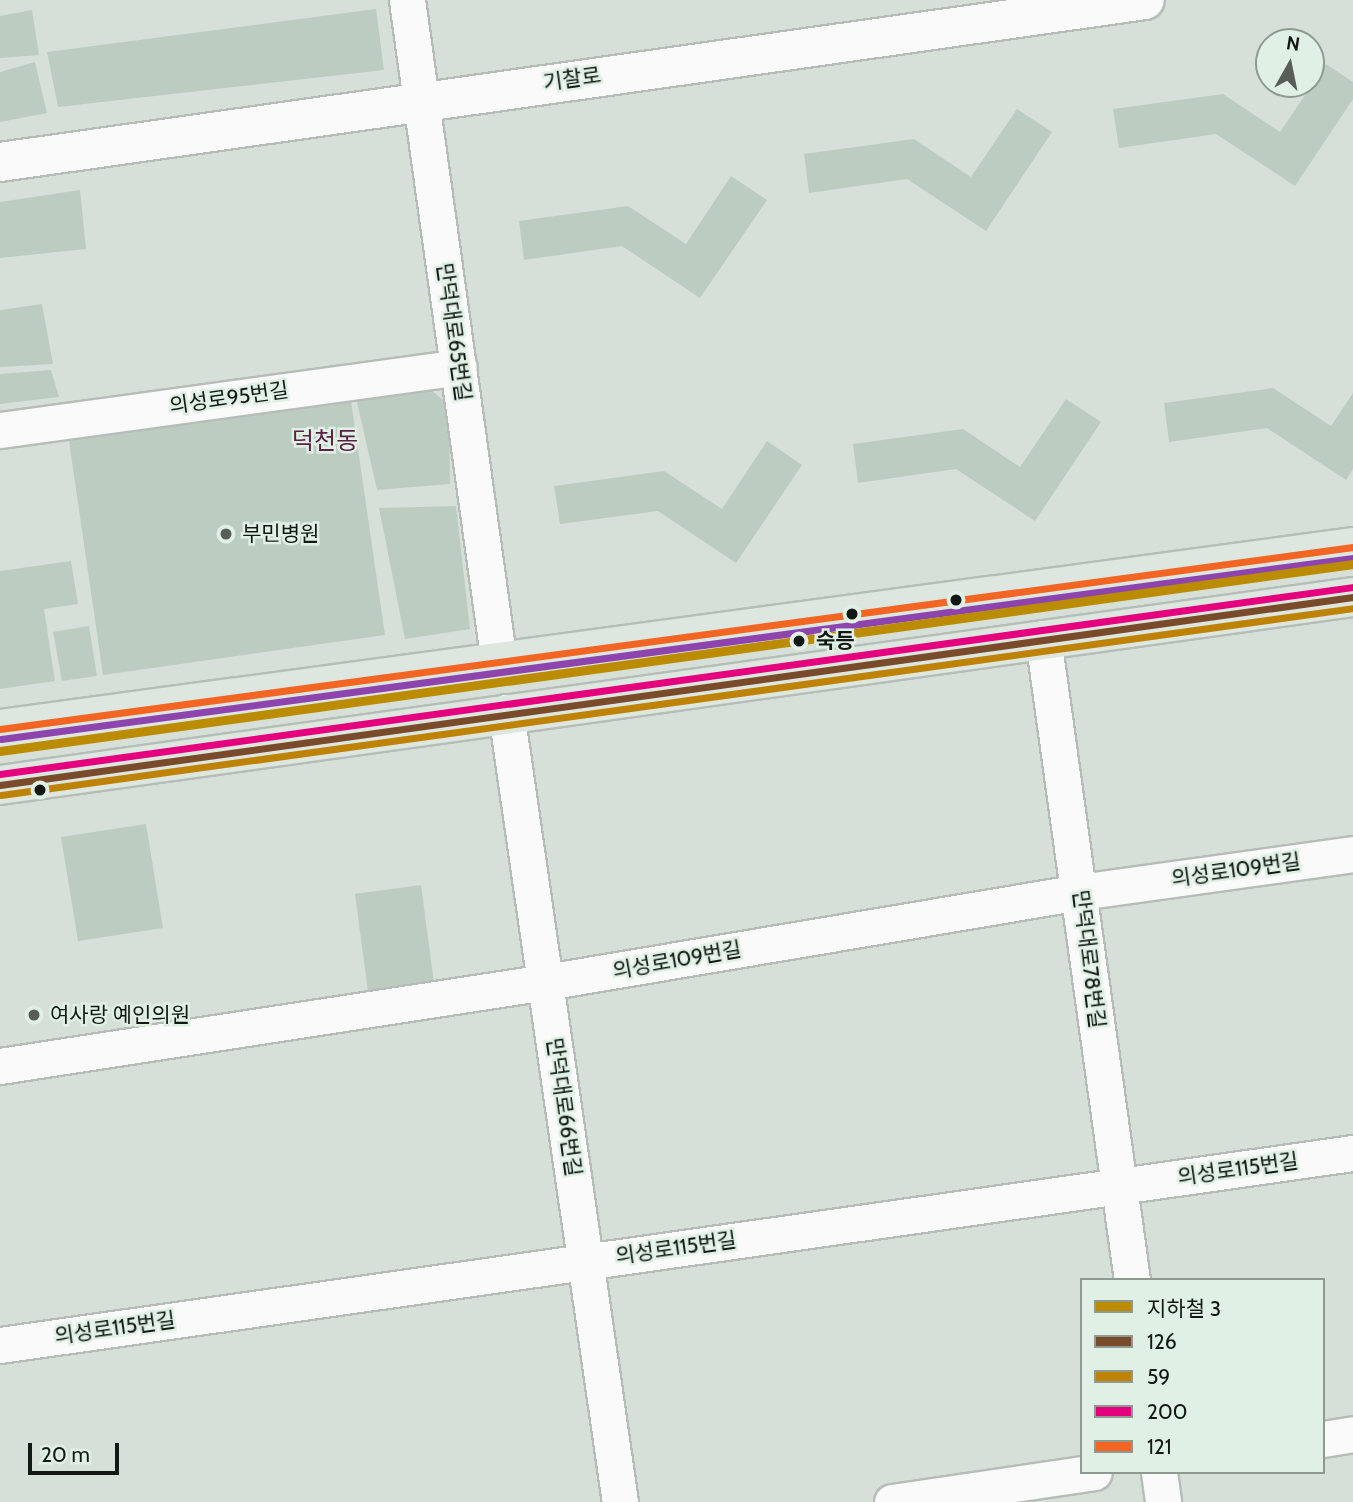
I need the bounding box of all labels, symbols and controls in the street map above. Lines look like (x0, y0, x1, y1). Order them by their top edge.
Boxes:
north arrow (1255, 28, 1325, 98)
text: N (1285, 31, 1301, 56)
street label: 기찰로 (542, 62, 602, 96)
street label: 만덕대로65번길 (432, 261, 476, 403)
street label: 의성로95번길 (168, 377, 290, 419)
district label: 덕천동 (292, 427, 358, 455)
place label: 부민병원 (242, 521, 319, 547)
marker: 부민병원 (216, 524, 236, 544)
unlabelled marker (949, 593, 963, 607)
unlabelled marker (845, 607, 859, 621)
place label: 숙등 (816, 628, 855, 654)
marker: 숙등 (788, 630, 810, 652)
unlabelled marker (33, 783, 47, 797)
street label: 의성로109번길 (1170, 848, 1302, 892)
street label: 만덕대로78번길 (1068, 888, 1110, 1030)
street label: 의성로109번길 (611, 936, 743, 984)
place label: 여사랑 예인의원 (50, 1002, 190, 1028)
marker: 여사랑 예인의원 (24, 1005, 44, 1025)
street label: 만덕대로66번길 (542, 1036, 586, 1178)
street label: 의성로115번길 (1176, 1148, 1300, 1190)
street label: 의성로115번길 (614, 1227, 738, 1269)
legend (1080, 1278, 1325, 1474)
text: 지하철 3 (1147, 1296, 1221, 1321)
street label: 의성로115번길 (53, 1307, 177, 1349)
text: 126 (1147, 1329, 1177, 1354)
text: 59 (1147, 1364, 1170, 1389)
text: 200 (1147, 1399, 1187, 1424)
scale bar (32, 1428, 122, 1472)
text: 121 (1147, 1434, 1172, 1459)
text: 20 m (41, 1442, 90, 1467)

